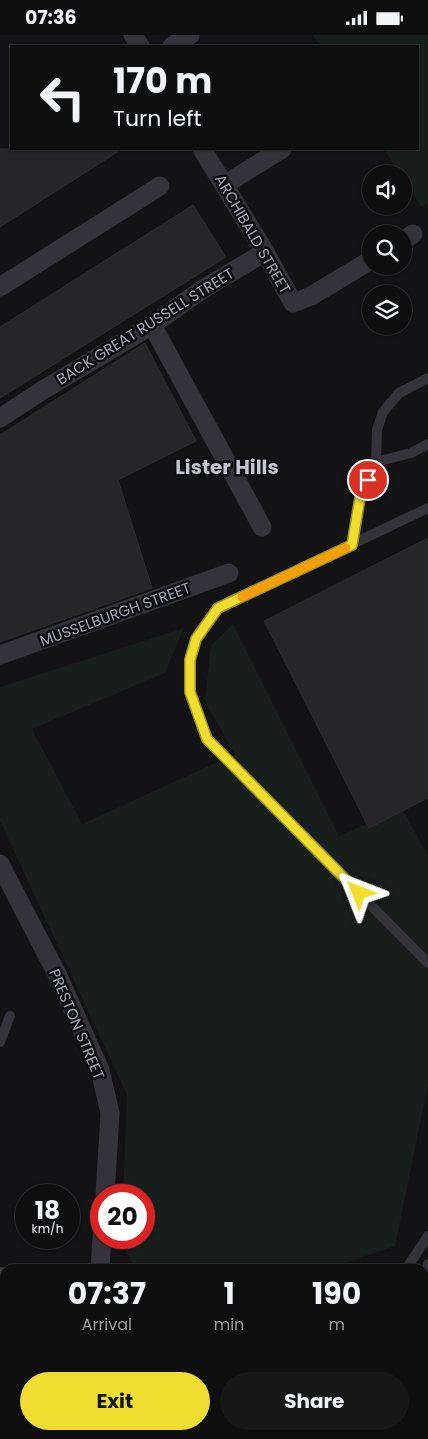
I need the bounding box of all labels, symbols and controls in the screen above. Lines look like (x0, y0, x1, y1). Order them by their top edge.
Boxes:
text: 07:36 (25, 4, 77, 31)
text: 170 m (113, 56, 212, 105)
icon: left (30, 65, 95, 130)
text: Turn left (113, 103, 201, 134)
map controls (362, 165, 412, 335)
button: sound (362, 165, 412, 215)
street label: ARCHIBALD STREET (210, 170, 296, 298)
button: search (362, 225, 412, 275)
street label: BACK GREAT RUSSELL STREET (52, 263, 238, 389)
button: layers (362, 285, 412, 335)
district label: Lister Hills (175, 453, 279, 481)
pin (347, 459, 389, 501)
icon: arrive (354, 466, 382, 494)
street label: MUSSELBURGH STREET (37, 577, 193, 651)
position arrow (332, 866, 384, 918)
street label: PRESTON STREET (44, 965, 110, 1083)
speed limit sign: 20 (90, 1184, 155, 1249)
text: 18 (35, 1193, 60, 1228)
text: km/h (32, 1220, 63, 1237)
text: 07:37 (68, 1272, 146, 1315)
text: 1 (223, 1272, 235, 1315)
text: 190 (312, 1272, 361, 1315)
text: Arrival (82, 1313, 132, 1336)
text: min (214, 1313, 244, 1336)
text: m (328, 1313, 345, 1336)
button: Exit (20, 1372, 210, 1430)
button: Share (220, 1372, 409, 1430)

